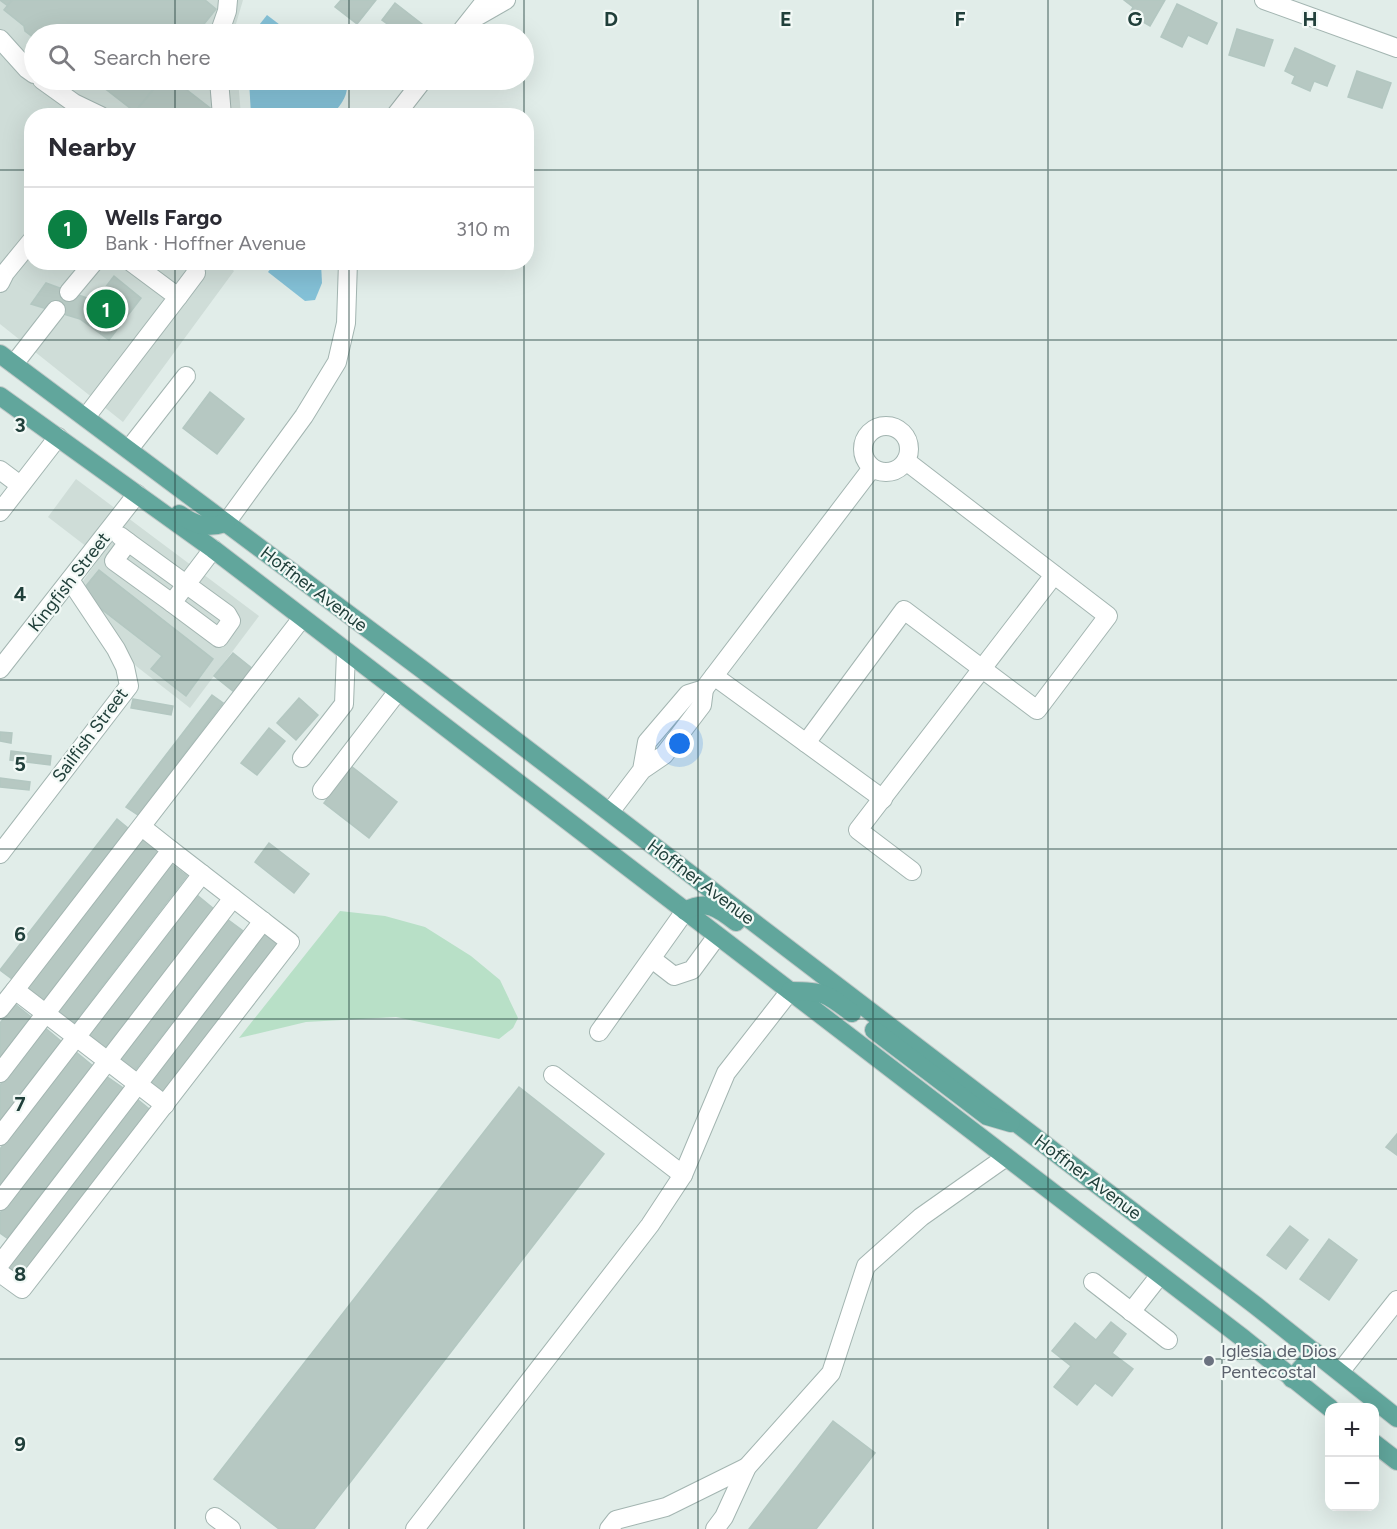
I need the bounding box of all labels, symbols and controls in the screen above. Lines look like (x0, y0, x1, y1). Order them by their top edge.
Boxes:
text: D (604, 7, 618, 31)
text: E (780, 7, 792, 31)
text: F (954, 7, 966, 31)
text: G (1128, 7, 1143, 31)
text: H (1303, 7, 1318, 31)
search box (24, 24, 534, 90)
icon: search (45, 41, 78, 74)
text: Search here (93, 44, 211, 71)
text: Nearby (48, 131, 136, 163)
text: Wells Fargo (105, 204, 222, 231)
text: 1 (63, 217, 72, 241)
text: 310 m (456, 217, 510, 241)
text: Bank · Hoffner Avenue (105, 231, 306, 255)
pin: 1 (86, 286, 126, 332)
text: 3 (14, 413, 26, 437)
street label: Kingfish Street (23, 528, 115, 636)
street label: Hoffner Avenue (256, 542, 372, 637)
text: 4 (14, 582, 27, 606)
street label: Sailfish Street (47, 683, 133, 787)
your location (665, 729, 694, 758)
text: 5 (14, 752, 26, 776)
street label: Hoffner Avenue (643, 835, 759, 930)
text: 6 (14, 922, 26, 946)
text: 7 (14, 1092, 26, 1116)
street label: Hoffner Avenue (1030, 1130, 1146, 1225)
text: 8 (14, 1262, 26, 1286)
place label: Iglesia de Dios Pentecostal (1221, 1340, 1337, 1383)
marker: Iglesia de Dios Pentecostal (1202, 1354, 1216, 1368)
map controls (1325, 1403, 1379, 1511)
button: + (1325, 1403, 1379, 1457)
text: 9 (14, 1432, 26, 1456)
button: − (1325, 1457, 1379, 1511)

